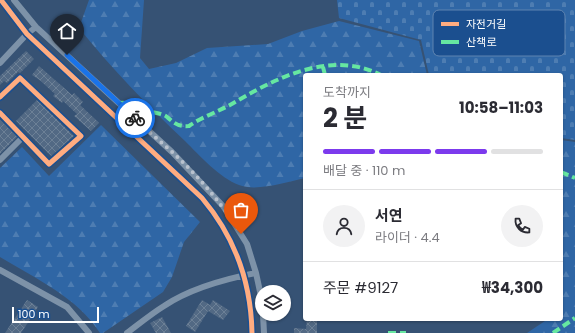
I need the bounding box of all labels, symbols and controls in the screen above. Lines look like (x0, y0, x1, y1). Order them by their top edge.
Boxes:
legend (433, 10, 565, 56)
pin (50, 14, 84, 55)
text: 자전거길 (466, 16, 506, 32)
icon: home (56, 20, 78, 42)
text: 산책로 (466, 34, 496, 50)
text: 도착까지 (323, 83, 371, 102)
text: 10:58–11:03 (459, 97, 543, 118)
courier (115, 98, 155, 138)
text: 2 분 (323, 100, 367, 136)
icon: bike (124, 107, 146, 129)
text: 배달 중 · 110 m (323, 161, 405, 180)
pin (224, 193, 258, 234)
icon: bag (230, 199, 252, 221)
button: person (323, 205, 365, 247)
text: 서연 (375, 205, 403, 226)
button: phone (501, 205, 543, 247)
text: 라이더 · 4.4 (375, 228, 440, 247)
text: 주문 #9127 (323, 277, 398, 298)
text: ₩34,300 (482, 277, 543, 298)
map controls (255, 285, 291, 321)
button: layers (255, 285, 291, 321)
scale bar (12, 305, 99, 324)
text: 100 m (18, 306, 50, 322)

